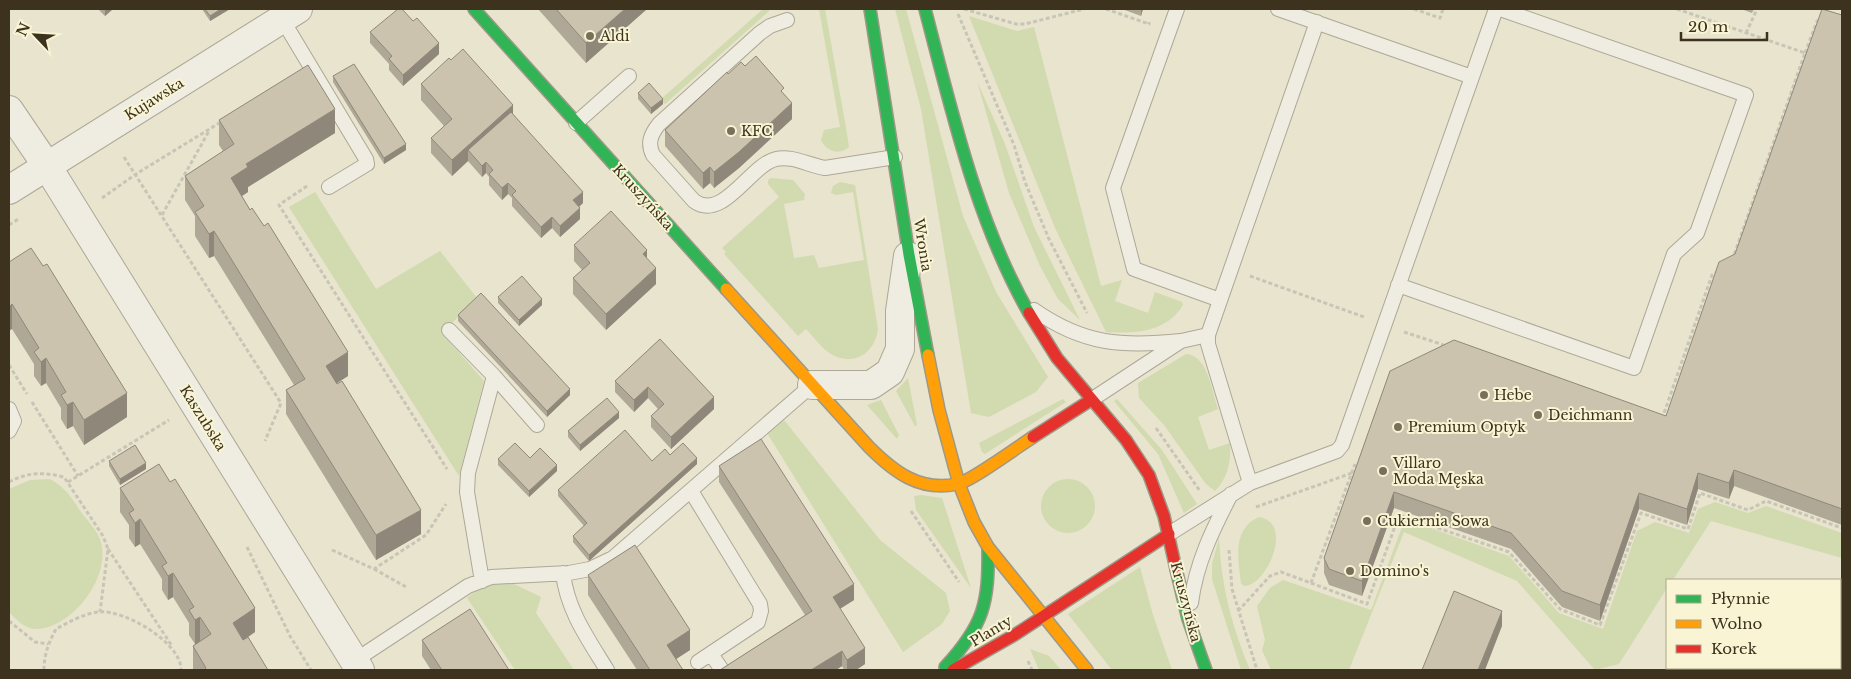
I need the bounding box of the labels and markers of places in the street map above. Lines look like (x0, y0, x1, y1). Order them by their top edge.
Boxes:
place label: Aldi (599, 27, 630, 45)
marker: Aldi (584, 30, 596, 42)
place label: KFC (741, 122, 773, 140)
marker: KFC (725, 125, 737, 137)
place label: Hebe (1494, 386, 1532, 404)
marker: Hebe (1478, 389, 1490, 401)
place label: Deichmann (1548, 406, 1633, 424)
marker: Deichmann (1532, 409, 1544, 421)
place label: Premium Optyk (1408, 418, 1526, 436)
marker: Premium Optyk (1392, 421, 1404, 433)
place label: Villaro Moda Męska (1392, 454, 1484, 488)
marker: Villaro Moda Męska (1377, 465, 1389, 477)
place label: Cukiernia Sowa (1377, 512, 1489, 530)
marker: Cukiernia Sowa (1361, 515, 1373, 527)
place label: Domino's (1360, 562, 1429, 580)
marker: Domino's (1344, 565, 1356, 577)

